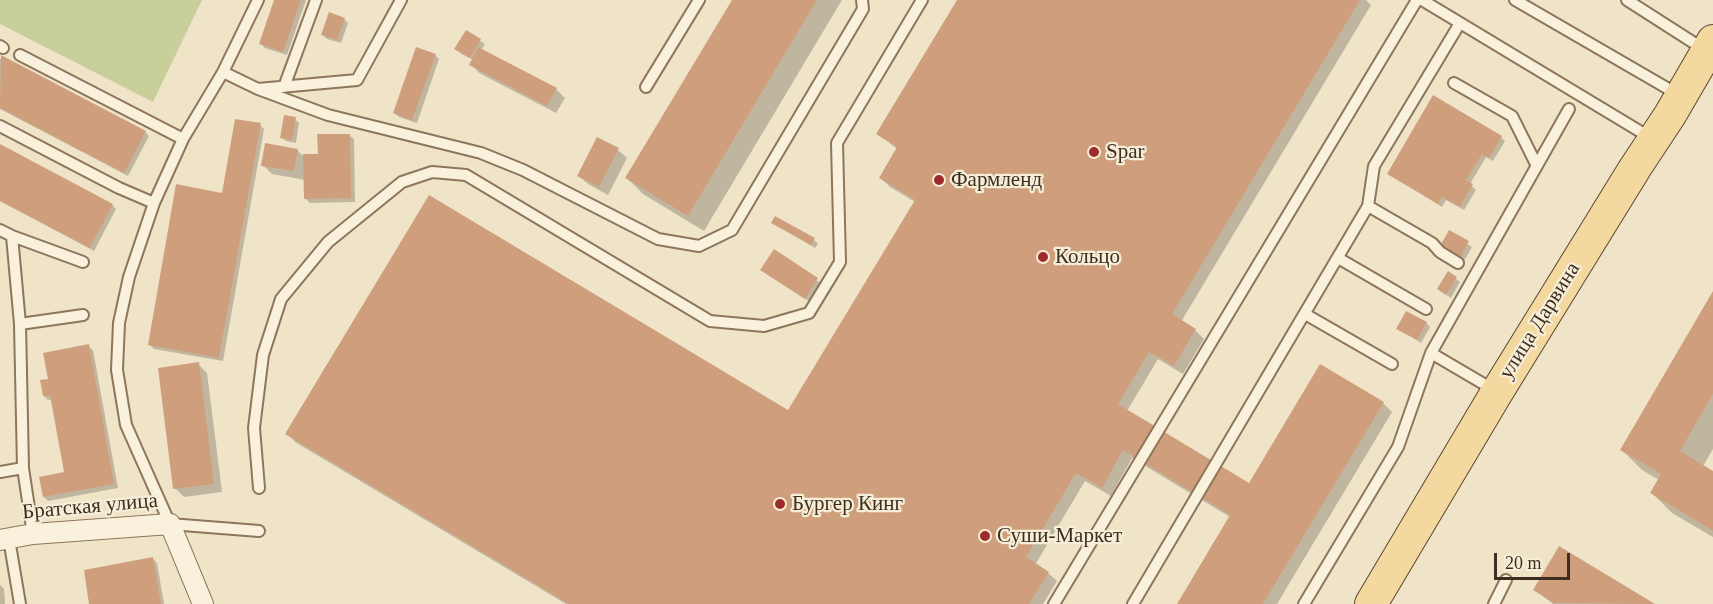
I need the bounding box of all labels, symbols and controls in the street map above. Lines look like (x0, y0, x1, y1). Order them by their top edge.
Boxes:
place label: Spar (1106, 139, 1144, 165)
marker: Spar (1087, 145, 1101, 159)
place label: Фармленд (951, 167, 1042, 193)
marker: Фармленд (932, 173, 946, 187)
place label: Кольцо (1055, 244, 1120, 270)
marker: Кольцо (1036, 250, 1050, 264)
street label: улица Дарвина (1494, 258, 1586, 384)
street label: Братская улица (21, 489, 159, 525)
place label: Бургер Кинг (792, 491, 903, 517)
marker: Бургер Кинг (773, 497, 787, 511)
place label: Суши-Маркет (997, 523, 1122, 549)
marker: Суши-Маркет (978, 529, 992, 543)
scale bar (1497, 541, 1574, 579)
text: 20 m (1505, 553, 1542, 573)

